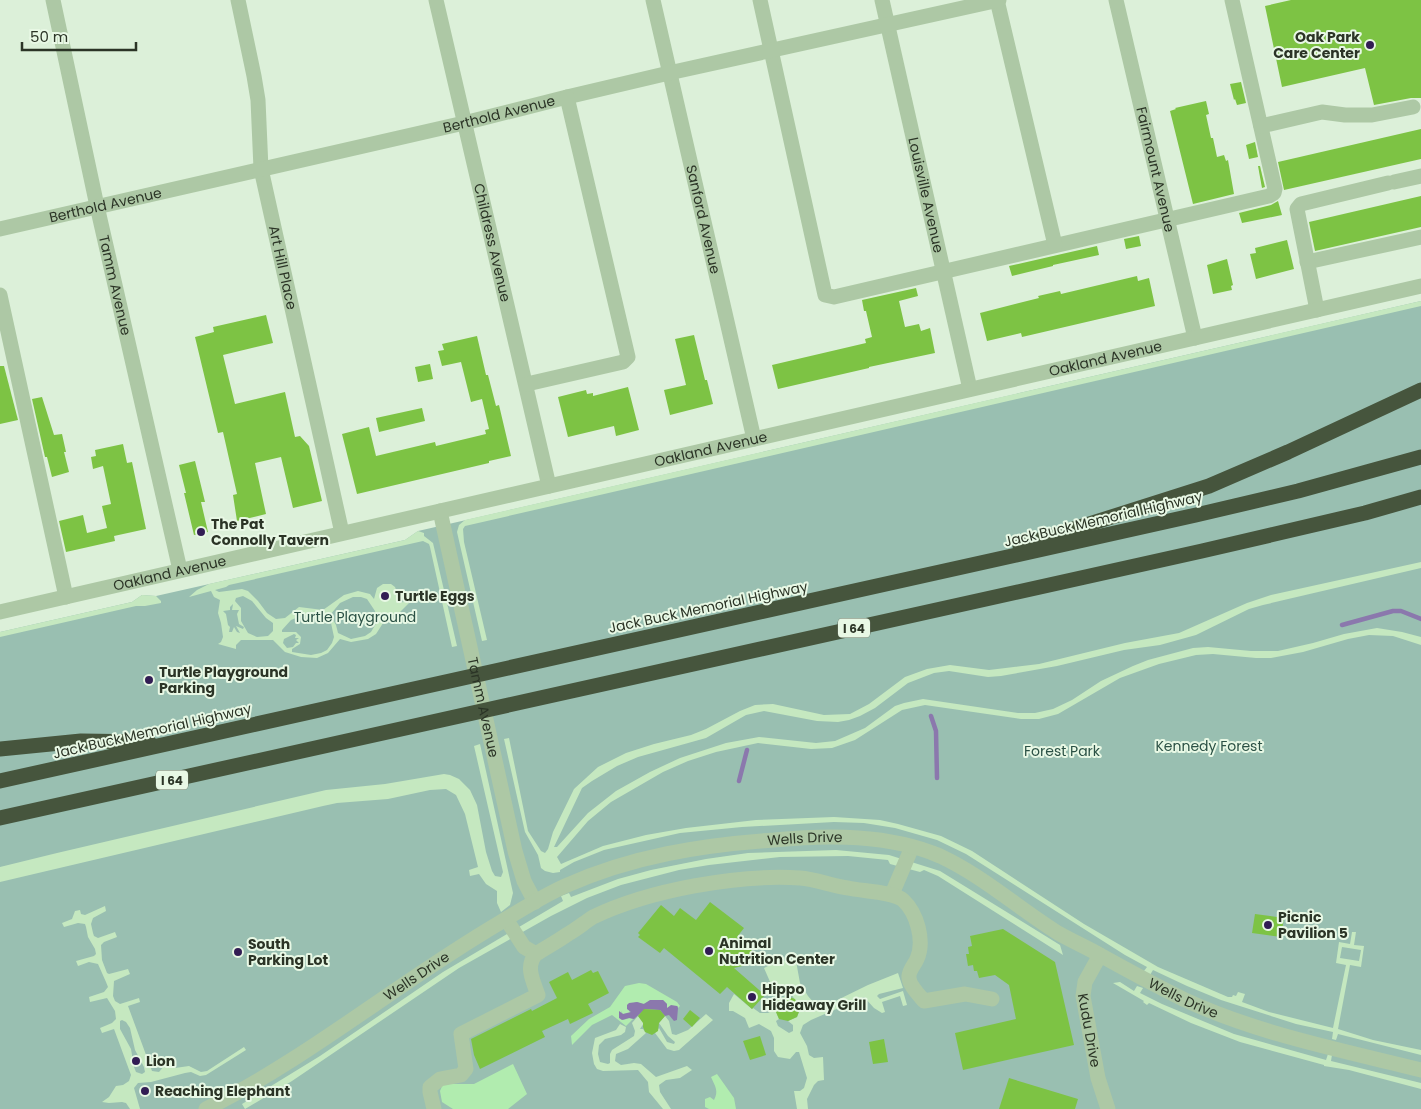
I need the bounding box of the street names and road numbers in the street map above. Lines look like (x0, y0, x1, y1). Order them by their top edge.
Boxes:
street label: Berthold Avenue (441, 90, 557, 138)
street label: Fairmount Avenue (1131, 105, 1180, 234)
street label: Louisville Avenue (903, 135, 949, 255)
street label: Sanford Avenue (681, 163, 726, 276)
street label: Childress Avenue (469, 181, 516, 304)
street label: Berthold Avenue (47, 182, 164, 227)
street label: Art Hill Place (264, 224, 302, 312)
street label: Tamm Avenue (94, 233, 136, 338)
street label: Oakland Avenue (1047, 336, 1164, 381)
street label: Oakland Avenue (652, 426, 769, 472)
street label: Jack Buck Memorial Highway (1002, 486, 1204, 552)
street label: Oakland Avenue (111, 550, 228, 596)
street label: Jack Buck Memorial Highway (607, 576, 810, 638)
road number: I 64 (838, 618, 870, 638)
street label: Tamm Avenue (463, 655, 504, 760)
street label: Jack Buck Memorial Highway (51, 698, 253, 764)
road number: I 64 (156, 770, 188, 790)
street label: Wells Drive (766, 827, 843, 851)
street label: Wells Drive (379, 947, 453, 1005)
street label: Wells Drive (1145, 973, 1222, 1023)
street label: Kudu Drive (1073, 992, 1106, 1069)

